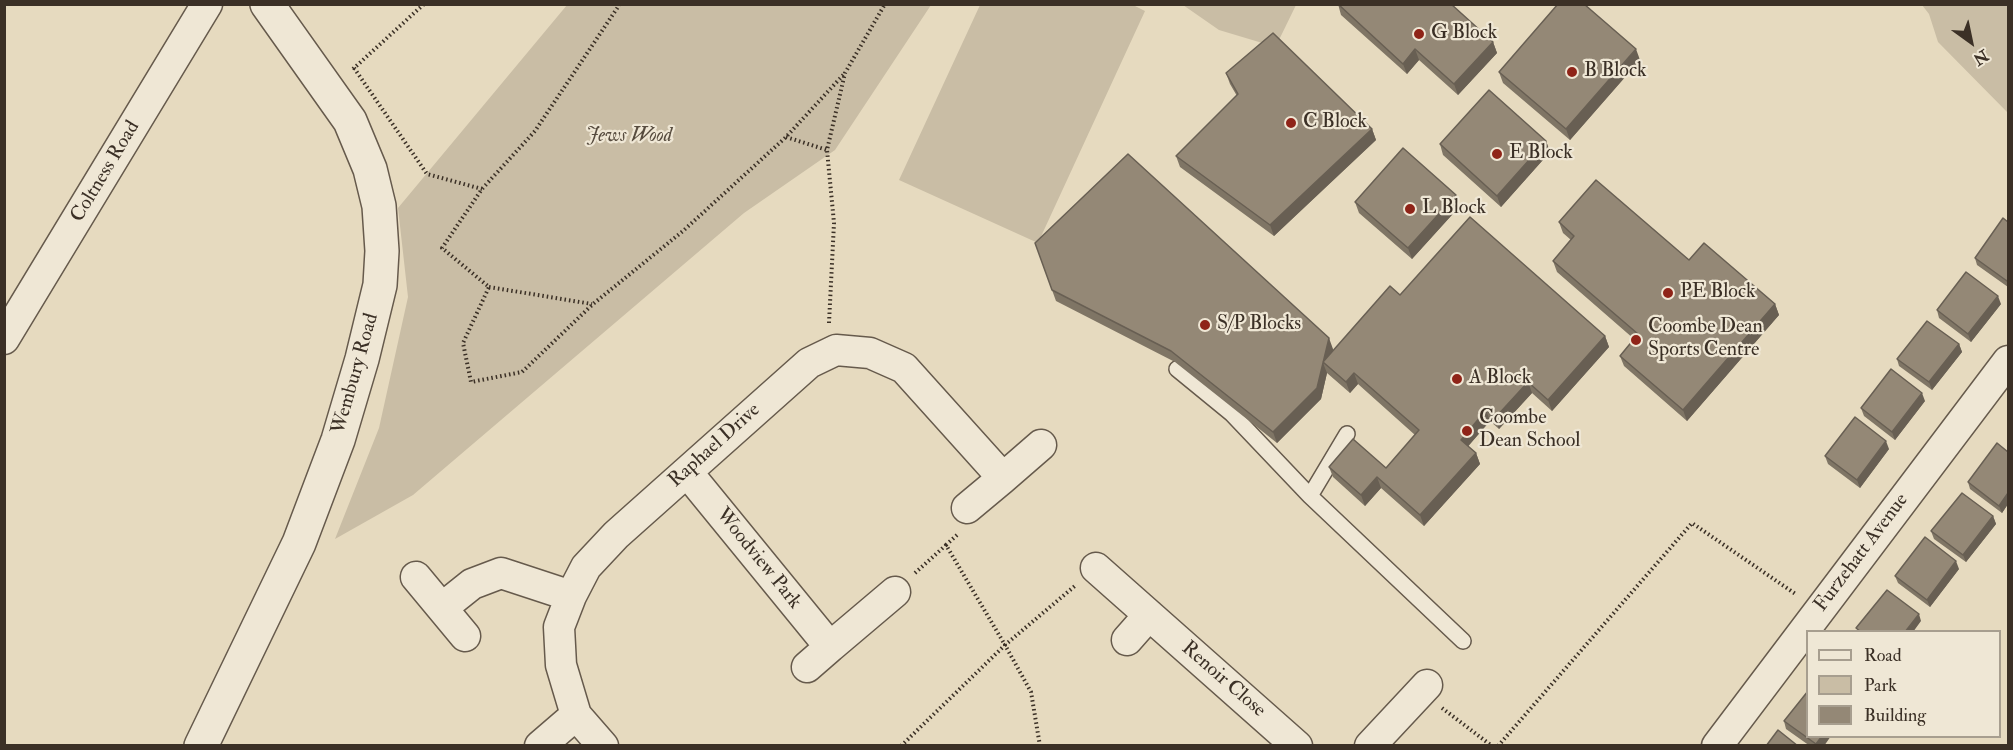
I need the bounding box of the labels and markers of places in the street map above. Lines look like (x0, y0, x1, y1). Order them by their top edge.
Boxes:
place label: G Block (1431, 22, 1497, 46)
marker: G Block (1412, 27, 1426, 41)
place label: B Block (1584, 60, 1647, 84)
marker: B Block (1565, 65, 1579, 79)
place label: C Block (1303, 111, 1367, 135)
marker: C Block (1284, 116, 1298, 130)
place label: E Block (1509, 142, 1573, 166)
marker: E Block (1490, 147, 1504, 161)
place label: L Block (1422, 197, 1486, 221)
marker: L Block (1403, 202, 1417, 216)
place label: PE Block (1680, 281, 1756, 305)
marker: PE Block (1661, 286, 1675, 300)
place label: S/P Blocks (1217, 313, 1301, 337)
place label: Coombe Dean Sports Centre (1648, 316, 1763, 363)
marker: S/P Blocks (1198, 318, 1212, 332)
marker: Coombe Dean Sports Centre (1629, 333, 1643, 347)
place label: A Block (1469, 367, 1531, 391)
marker: A Block (1450, 372, 1464, 386)
place label: Coombe Dean School (1479, 407, 1580, 454)
marker: Coombe Dean School (1460, 424, 1474, 438)

